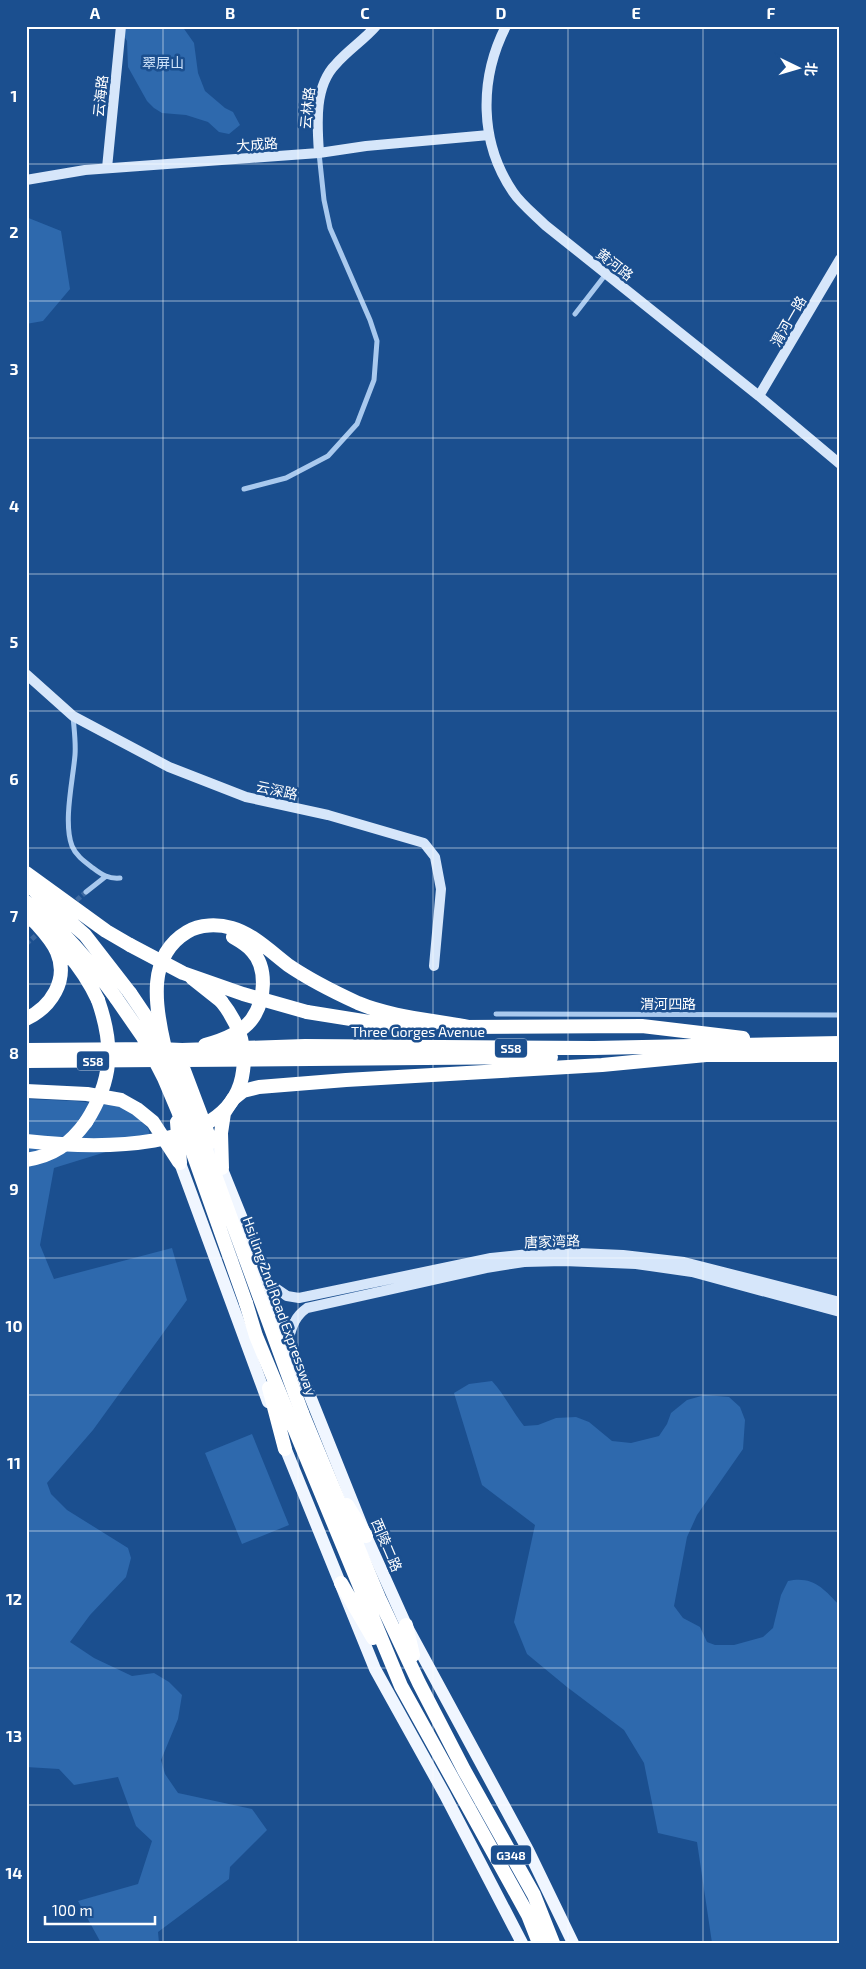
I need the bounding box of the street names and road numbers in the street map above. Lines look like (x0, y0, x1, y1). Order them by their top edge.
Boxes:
street label: 云海路 (89, 74, 111, 118)
street label: 云林路 (296, 86, 318, 130)
street label: 大成路 (235, 134, 279, 154)
street label: 黄河路 (593, 244, 637, 284)
street label: 渭河一路 (767, 293, 809, 349)
street label: 云深路 (255, 777, 299, 803)
street label: 渭河四路 (640, 995, 696, 1012)
street label: Three Gorges Avenue (351, 1023, 485, 1040)
road number: S58 (495, 1038, 527, 1058)
road number: S58 (77, 1052, 109, 1070)
street label: Hsi ling 2nd Road Expressway (240, 1214, 321, 1398)
street label: 唐家湾路 (524, 1232, 580, 1250)
street label: 西陵二路 (368, 1516, 406, 1574)
road number: G348 (491, 1846, 531, 1864)

